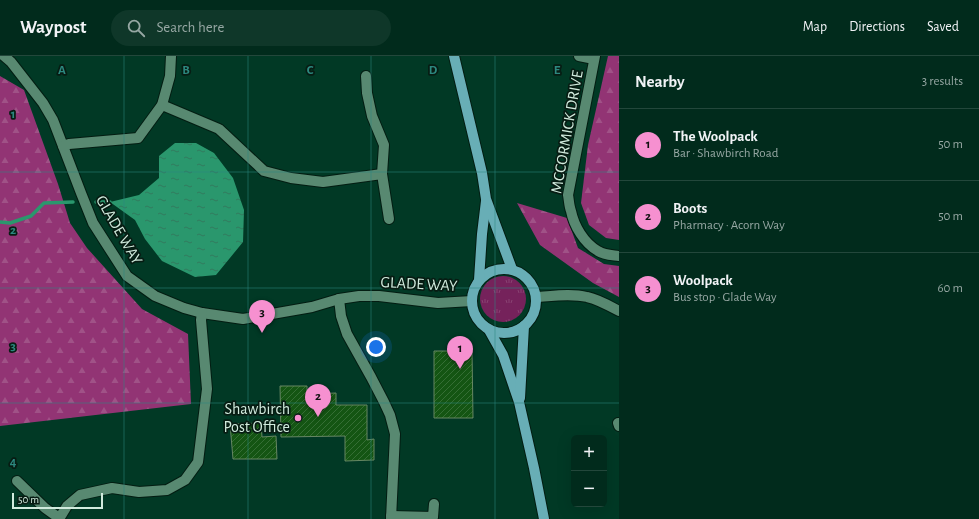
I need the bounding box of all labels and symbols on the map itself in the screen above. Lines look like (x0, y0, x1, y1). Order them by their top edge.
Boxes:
text: A (58, 64, 66, 77)
text: B (182, 64, 190, 77)
text: C (307, 64, 314, 77)
text: D (429, 64, 438, 77)
street label: MCCORMICK DRIVE (547, 69, 587, 195)
text: 1 (11, 108, 15, 121)
street label: GLADE WAY (93, 193, 145, 268)
text: 2 (10, 224, 16, 237)
street label: GLADE WAY (380, 274, 458, 294)
pin: 3 (249, 300, 275, 333)
pin: 1 (447, 336, 473, 369)
your location (366, 337, 386, 357)
text: 3 (10, 340, 16, 353)
pin: 2 (305, 384, 331, 417)
place label: Shawbirch Post Office (223, 401, 290, 435)
marker: Shawbirch Post Office (293, 413, 303, 423)
text: 4 (10, 456, 17, 469)
scale bar (12, 491, 103, 510)

